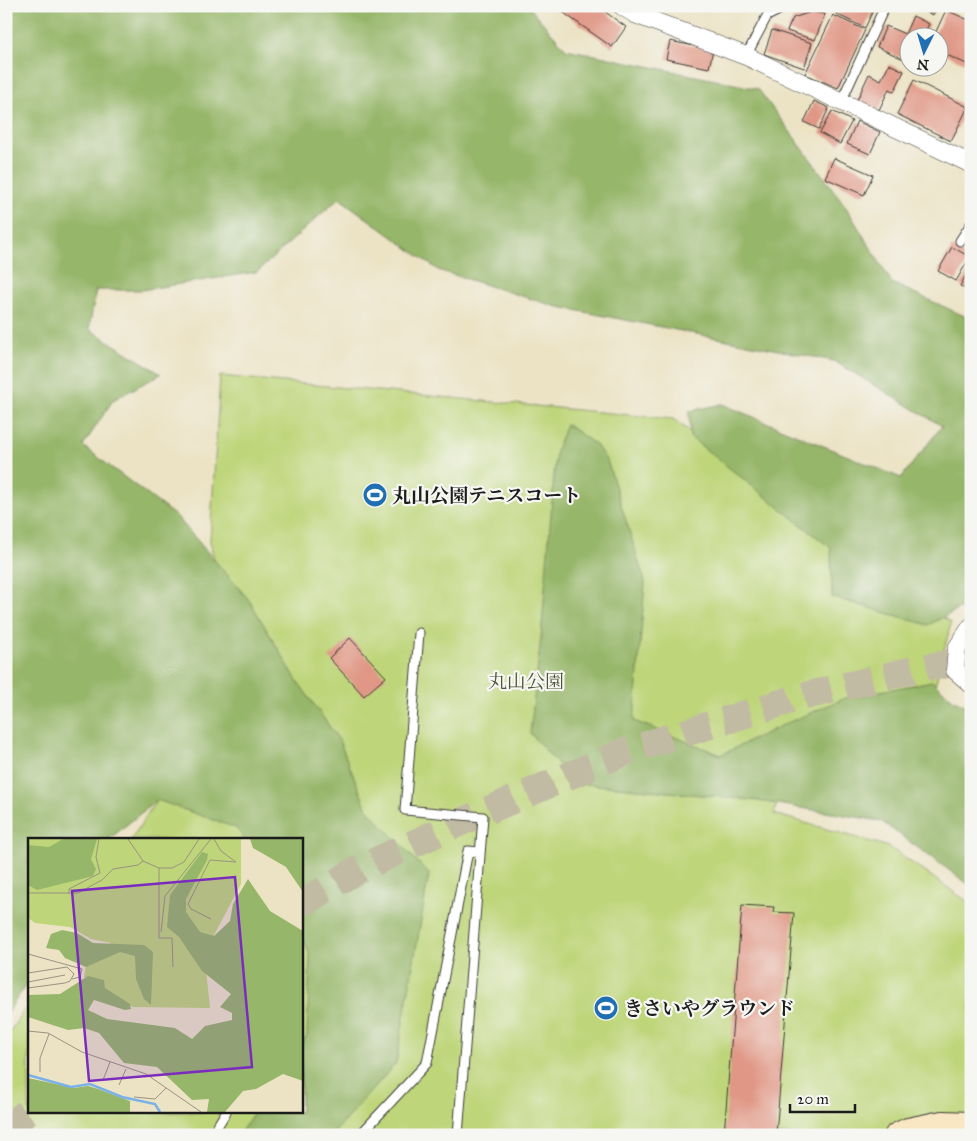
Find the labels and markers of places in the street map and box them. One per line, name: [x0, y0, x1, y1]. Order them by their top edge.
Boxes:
sports icon: 丸山公園テニスコート: [362, 482, 388, 508]
place label: 丸山公園テニスコート: [392, 484, 581, 507]
sports icon: きさいやグラウンド: [593, 995, 619, 1021]
place label: きさいやグラウンド: [624, 997, 795, 1020]

